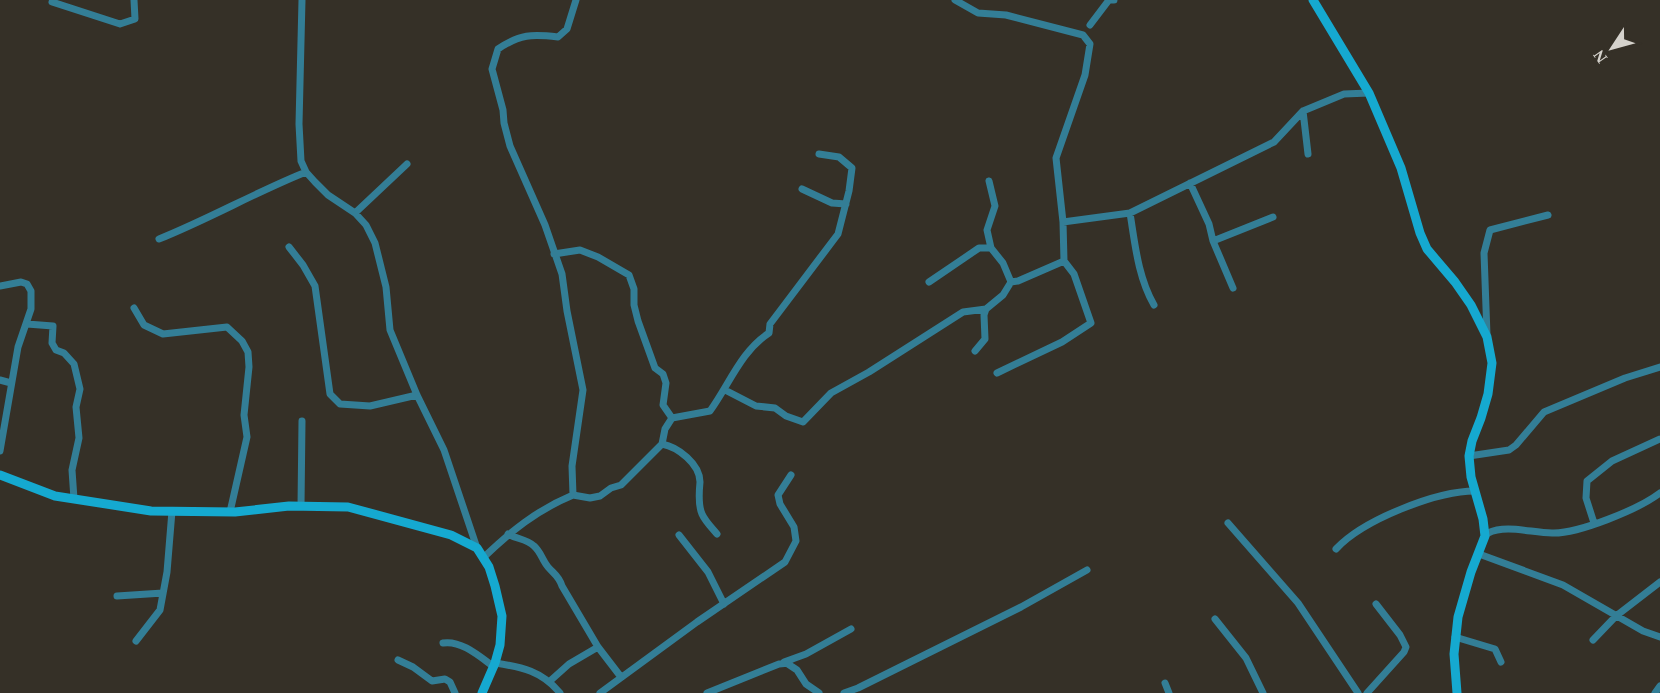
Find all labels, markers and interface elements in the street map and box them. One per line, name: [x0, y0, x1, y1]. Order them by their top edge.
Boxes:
north arrow: [1582, 18, 1642, 78]
text: N: [1590, 46, 1611, 66]

